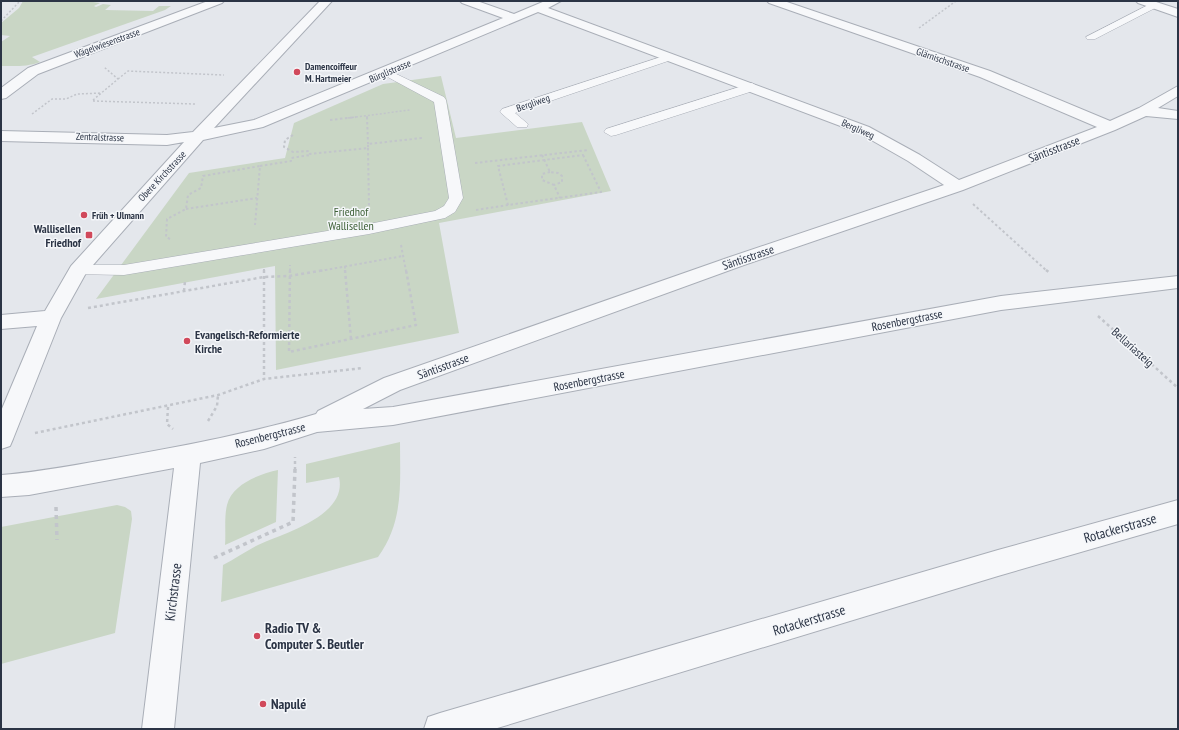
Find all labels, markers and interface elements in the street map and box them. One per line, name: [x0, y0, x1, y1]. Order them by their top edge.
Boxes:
street label: Wägelwiesenstrasse: [72, 25, 142, 61]
street label: Glärnischstrasse: [915, 45, 971, 75]
street label: Bürglistrasse: [367, 56, 413, 86]
place label: Damencoiffeur M. Hartmeier: [305, 60, 357, 85]
marker: Damencoiffeur M. Hartmeier: [292, 67, 302, 77]
street label: Bergliweg: [515, 91, 551, 115]
street label: Bergliweg: [840, 116, 876, 142]
street label: Zentralstrasse: [76, 130, 124, 144]
street label: Säntisstrasse: [1026, 132, 1082, 166]
street label: Obere Kirchstrasse: [135, 148, 189, 204]
park label: Friedhof Wallisellen: [328, 204, 374, 233]
place label: Früh + Ulmann: [92, 209, 144, 222]
marker: Früh + Ulmann: [79, 210, 89, 220]
place label: Wallisellen Friedhof: [33, 221, 82, 250]
marker: Wallisellen Friedhof: [84, 230, 94, 240]
street label: Säntisstrasse: [720, 241, 776, 273]
street label: Rosenbergstrasse: [870, 306, 944, 334]
street label: Bellariasteig: [1109, 324, 1157, 370]
place label: Evangelisch-Reformierte Kirche: [195, 327, 300, 356]
marker: Evangelisch-Reformierte Kirche: [182, 336, 192, 346]
street label: Säntisstrasse: [415, 350, 471, 382]
street label: Rosenbergstrasse: [552, 366, 626, 394]
street label: Rosenbergstrasse: [233, 419, 307, 451]
street label: Rotackerstrasse: [1082, 509, 1159, 547]
street label: Kirchstrasse: [161, 562, 186, 622]
street label: Rotackerstrasse: [771, 600, 848, 640]
place label: Radio TV & Computer S. Beutler: [265, 619, 365, 653]
marker: Radio TV & Computer S. Beutler: [252, 631, 262, 641]
place label: Napulé: [271, 695, 306, 713]
marker: Napulé: [258, 699, 268, 709]

